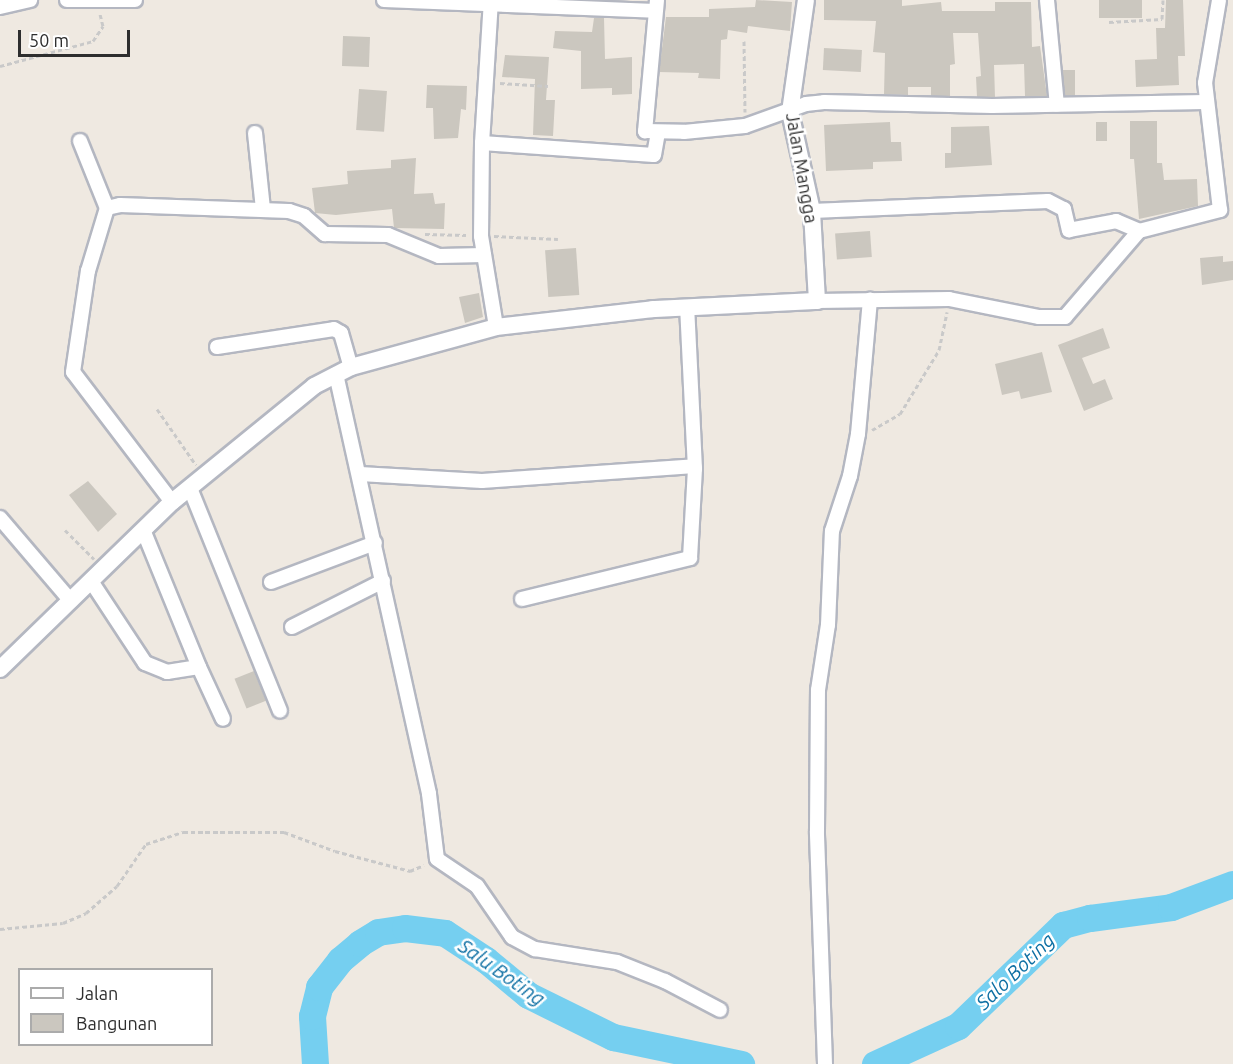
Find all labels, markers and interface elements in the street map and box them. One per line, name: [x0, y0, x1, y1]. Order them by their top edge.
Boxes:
scale bar: [21, 18, 134, 56]
text: 50 m: [29, 30, 69, 50]
street label: Jalan Mangga: [782, 111, 822, 225]
water label: Salo Boting: [971, 928, 1059, 1014]
water label: Salu Boting: [454, 934, 550, 1010]
legend: [18, 968, 213, 1046]
text: Jalan: [76, 983, 118, 1003]
text: Bangunan: [76, 1013, 157, 1033]

